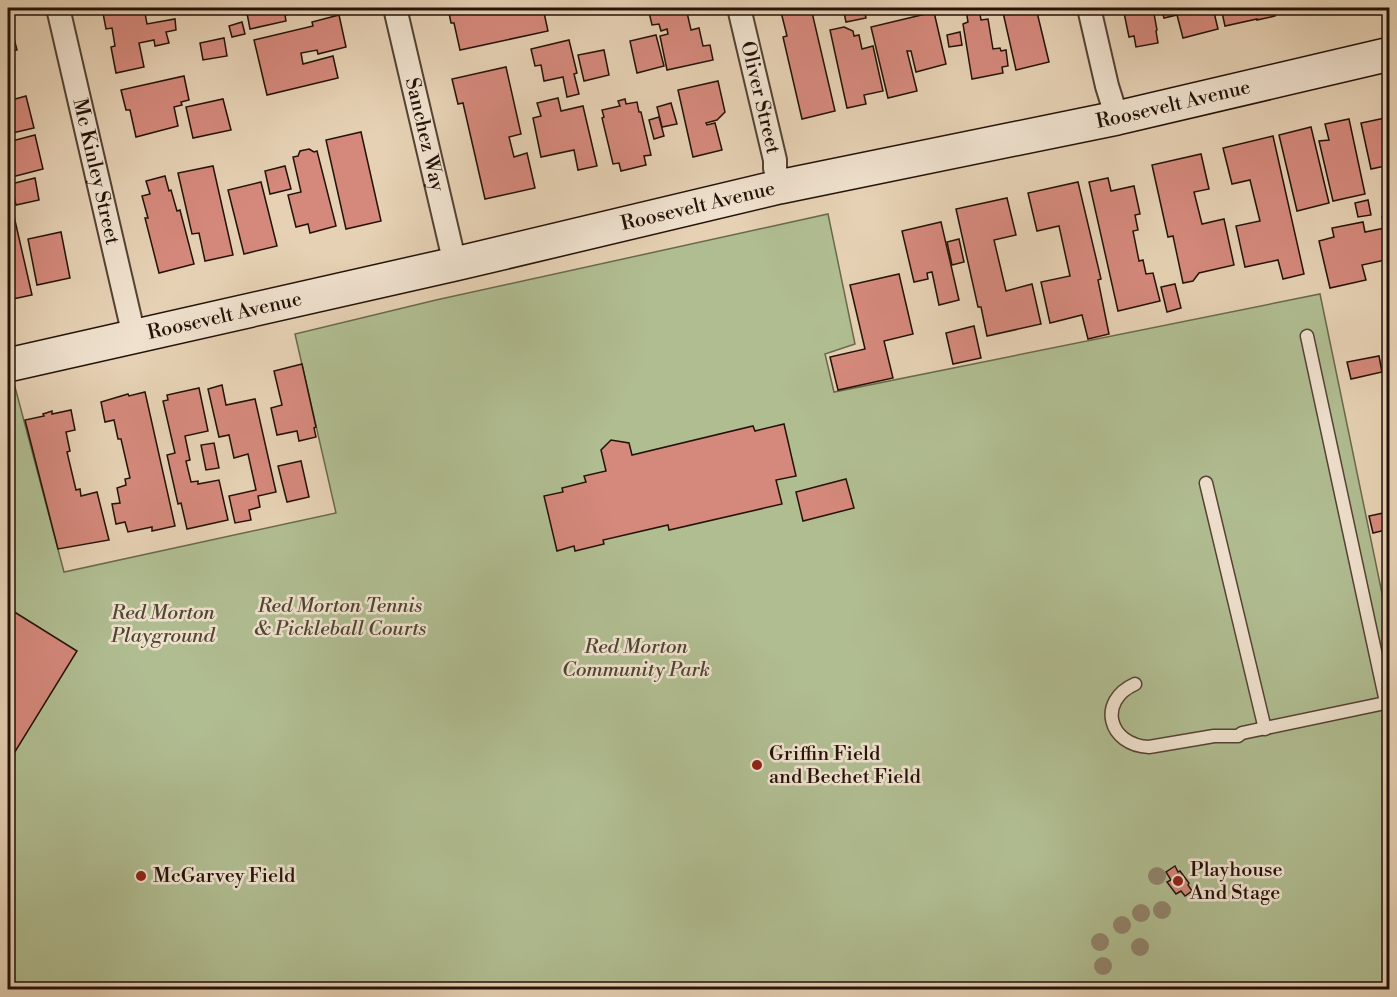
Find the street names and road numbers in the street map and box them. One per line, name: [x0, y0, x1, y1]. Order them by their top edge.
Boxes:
street label: Oliver Street: [735, 39, 786, 156]
street label: Sanchez Way: [399, 75, 450, 194]
street label: Roosevelt Avenue: [1094, 75, 1253, 134]
street label: Mc Kinley Street: [67, 96, 125, 247]
street label: Roosevelt Avenue: [618, 176, 778, 237]
street label: Roosevelt Avenue: [145, 286, 304, 346]

